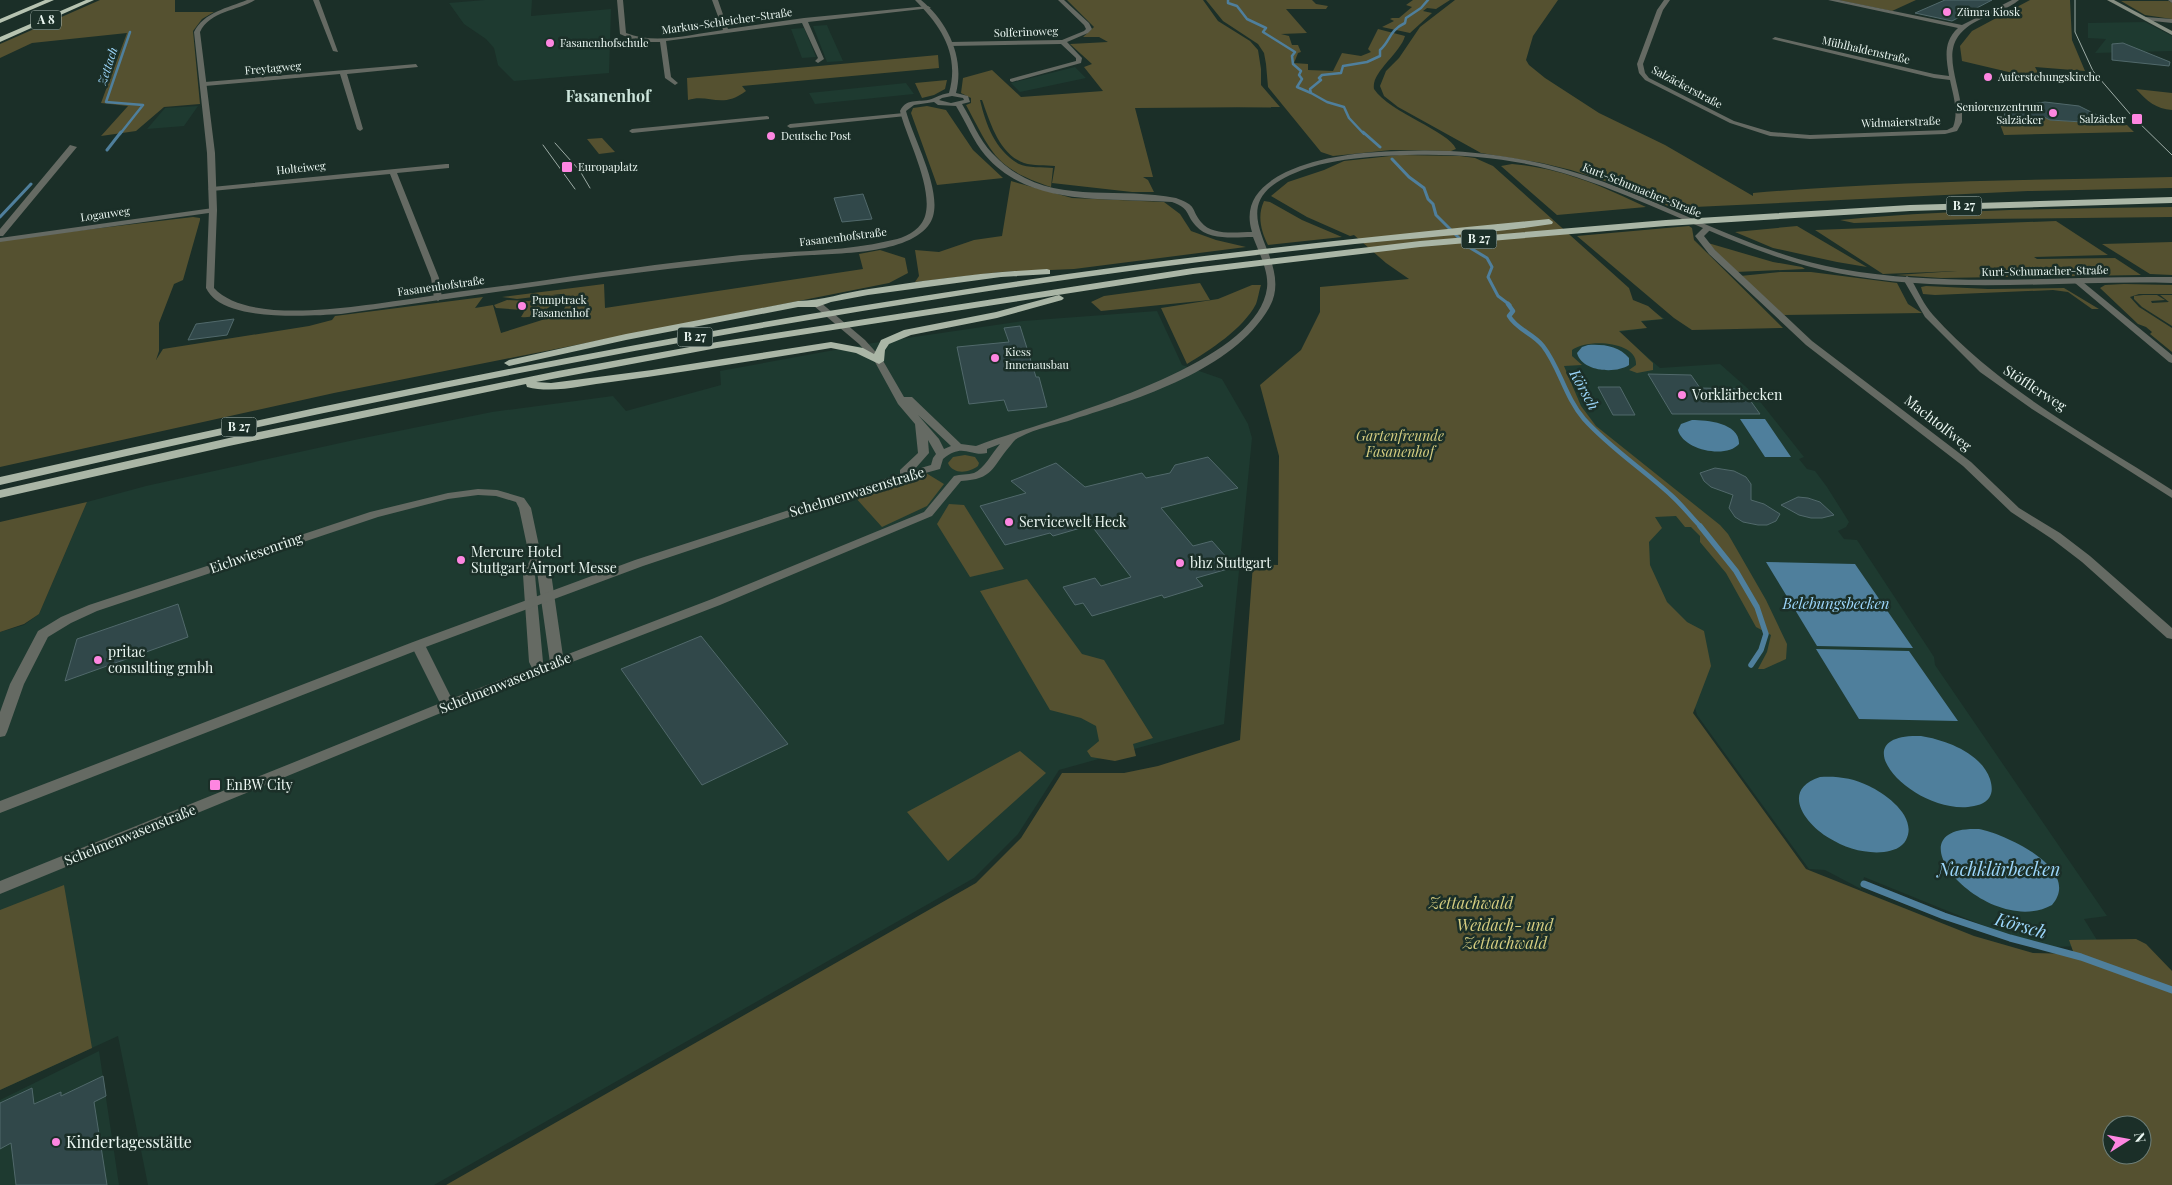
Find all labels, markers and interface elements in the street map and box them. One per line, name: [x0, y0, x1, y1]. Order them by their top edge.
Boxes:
street label: Markus-Schleicher-Straße: [661, 4, 794, 37]
place label: Zümra Kiosk: [1957, 4, 2020, 19]
marker: Zümra Kiosk: [1941, 6, 1953, 18]
road number: A 8: [31, 10, 61, 30]
street label: Solferinoweg: [994, 23, 1059, 40]
street label: Mühlhaldenstraße: [1821, 32, 1912, 67]
place label: Fasanenhofschule: [560, 35, 649, 50]
marker: Fasanenhofschule: [544, 37, 556, 49]
water label: Zettach: [93, 45, 121, 88]
street label: Freytagweg: [244, 58, 302, 77]
street label: Salzäckerstraße: [1649, 62, 1726, 112]
place label: Auferstehungskirche: [1997, 69, 2101, 84]
marker: Auferstehungskirche: [1982, 71, 1994, 83]
district label: Fasanenhof: [565, 85, 652, 106]
place label: Seniorenzentrum Salzäcker: [1957, 99, 2043, 127]
marker: Seniorenzentrum Salzäcker: [2047, 107, 2059, 119]
place label: Salzäcker: [2079, 111, 2126, 126]
marker: Salzäcker: [2130, 112, 2144, 126]
street label: Widmaierstraße: [1860, 113, 1941, 130]
place label: Deutsche Post: [781, 128, 851, 143]
marker: Deutsche Post: [765, 130, 777, 142]
street label: Holteiweg: [275, 157, 327, 178]
place label: Europaplatz: [578, 159, 638, 174]
street label: Kurt-Schumacher-Straße: [1581, 159, 1704, 220]
marker: Europaplatz: [560, 160, 574, 174]
road number: B 27: [1946, 197, 1982, 216]
street label: Logauweg: [79, 203, 131, 224]
street label: Fasanenhofstraße: [798, 224, 888, 249]
road number: B 27: [1462, 230, 1496, 248]
street label: Kurt-Schumacher-Straße: [1981, 262, 2109, 279]
street label: Fasanenhofstraße: [396, 272, 486, 299]
place label: Pumptrack Fasanenhof: [532, 292, 590, 320]
marker: Pumptrack Fasanenhof: [516, 300, 528, 312]
road number: B 27: [678, 328, 712, 347]
place label: Kiess Innenausbau: [1005, 344, 1069, 372]
marker: Kiess Innenausbau: [989, 352, 1001, 364]
street label: Stöfflerweg: [2000, 360, 2071, 415]
water label: Körsch: [1565, 365, 1604, 414]
place label: Vorklärbecken: [1691, 385, 1783, 404]
marker: Vorklärbecken: [1676, 389, 1688, 401]
street label: Machtolfweg: [1901, 390, 1976, 455]
road number: B 27: [222, 418, 256, 437]
park label: Gartenfreunde Fasanenhof: [1356, 426, 1444, 461]
street label: Schelmenwasenstraße: [787, 462, 927, 521]
place label: Servicewelt Heck: [1019, 512, 1127, 531]
marker: Servicewelt Heck: [1003, 516, 1015, 528]
street label: Eichwiesenring: [207, 528, 305, 577]
place label: Mercure Hotel Stuttgart Airport Messe: [471, 542, 617, 577]
place label: bhz Stuttgart: [1190, 553, 1272, 572]
marker: Mercure Hotel Stuttgart Airport Messe: [455, 554, 467, 566]
marker: bhz Stuttgart: [1174, 557, 1186, 569]
water label: Belebungsbecken: [1781, 593, 1890, 613]
place label: pritac consulting gmbh: [108, 642, 214, 677]
street label: Schelmenwasenstraße: [436, 647, 573, 718]
marker: pritac consulting gmbh: [92, 654, 104, 666]
place label: EnBW City: [226, 775, 293, 794]
marker: EnBW City: [208, 778, 222, 792]
street label: Schelmenwasenstraße: [61, 799, 198, 870]
water label: Nachklärbecken: [1936, 857, 2060, 881]
park label: Zettachwald: [1428, 892, 1514, 913]
water label: Körsch: [1992, 906, 2050, 944]
park label: Weidach- und Zettachwald: [1457, 914, 1555, 953]
north arrow: [2102, 1115, 2152, 1165]
place label: Kindertagesstätte: [66, 1131, 192, 1152]
text: N: [2130, 1131, 2151, 1144]
marker: Kindertagesstätte: [50, 1136, 62, 1148]

